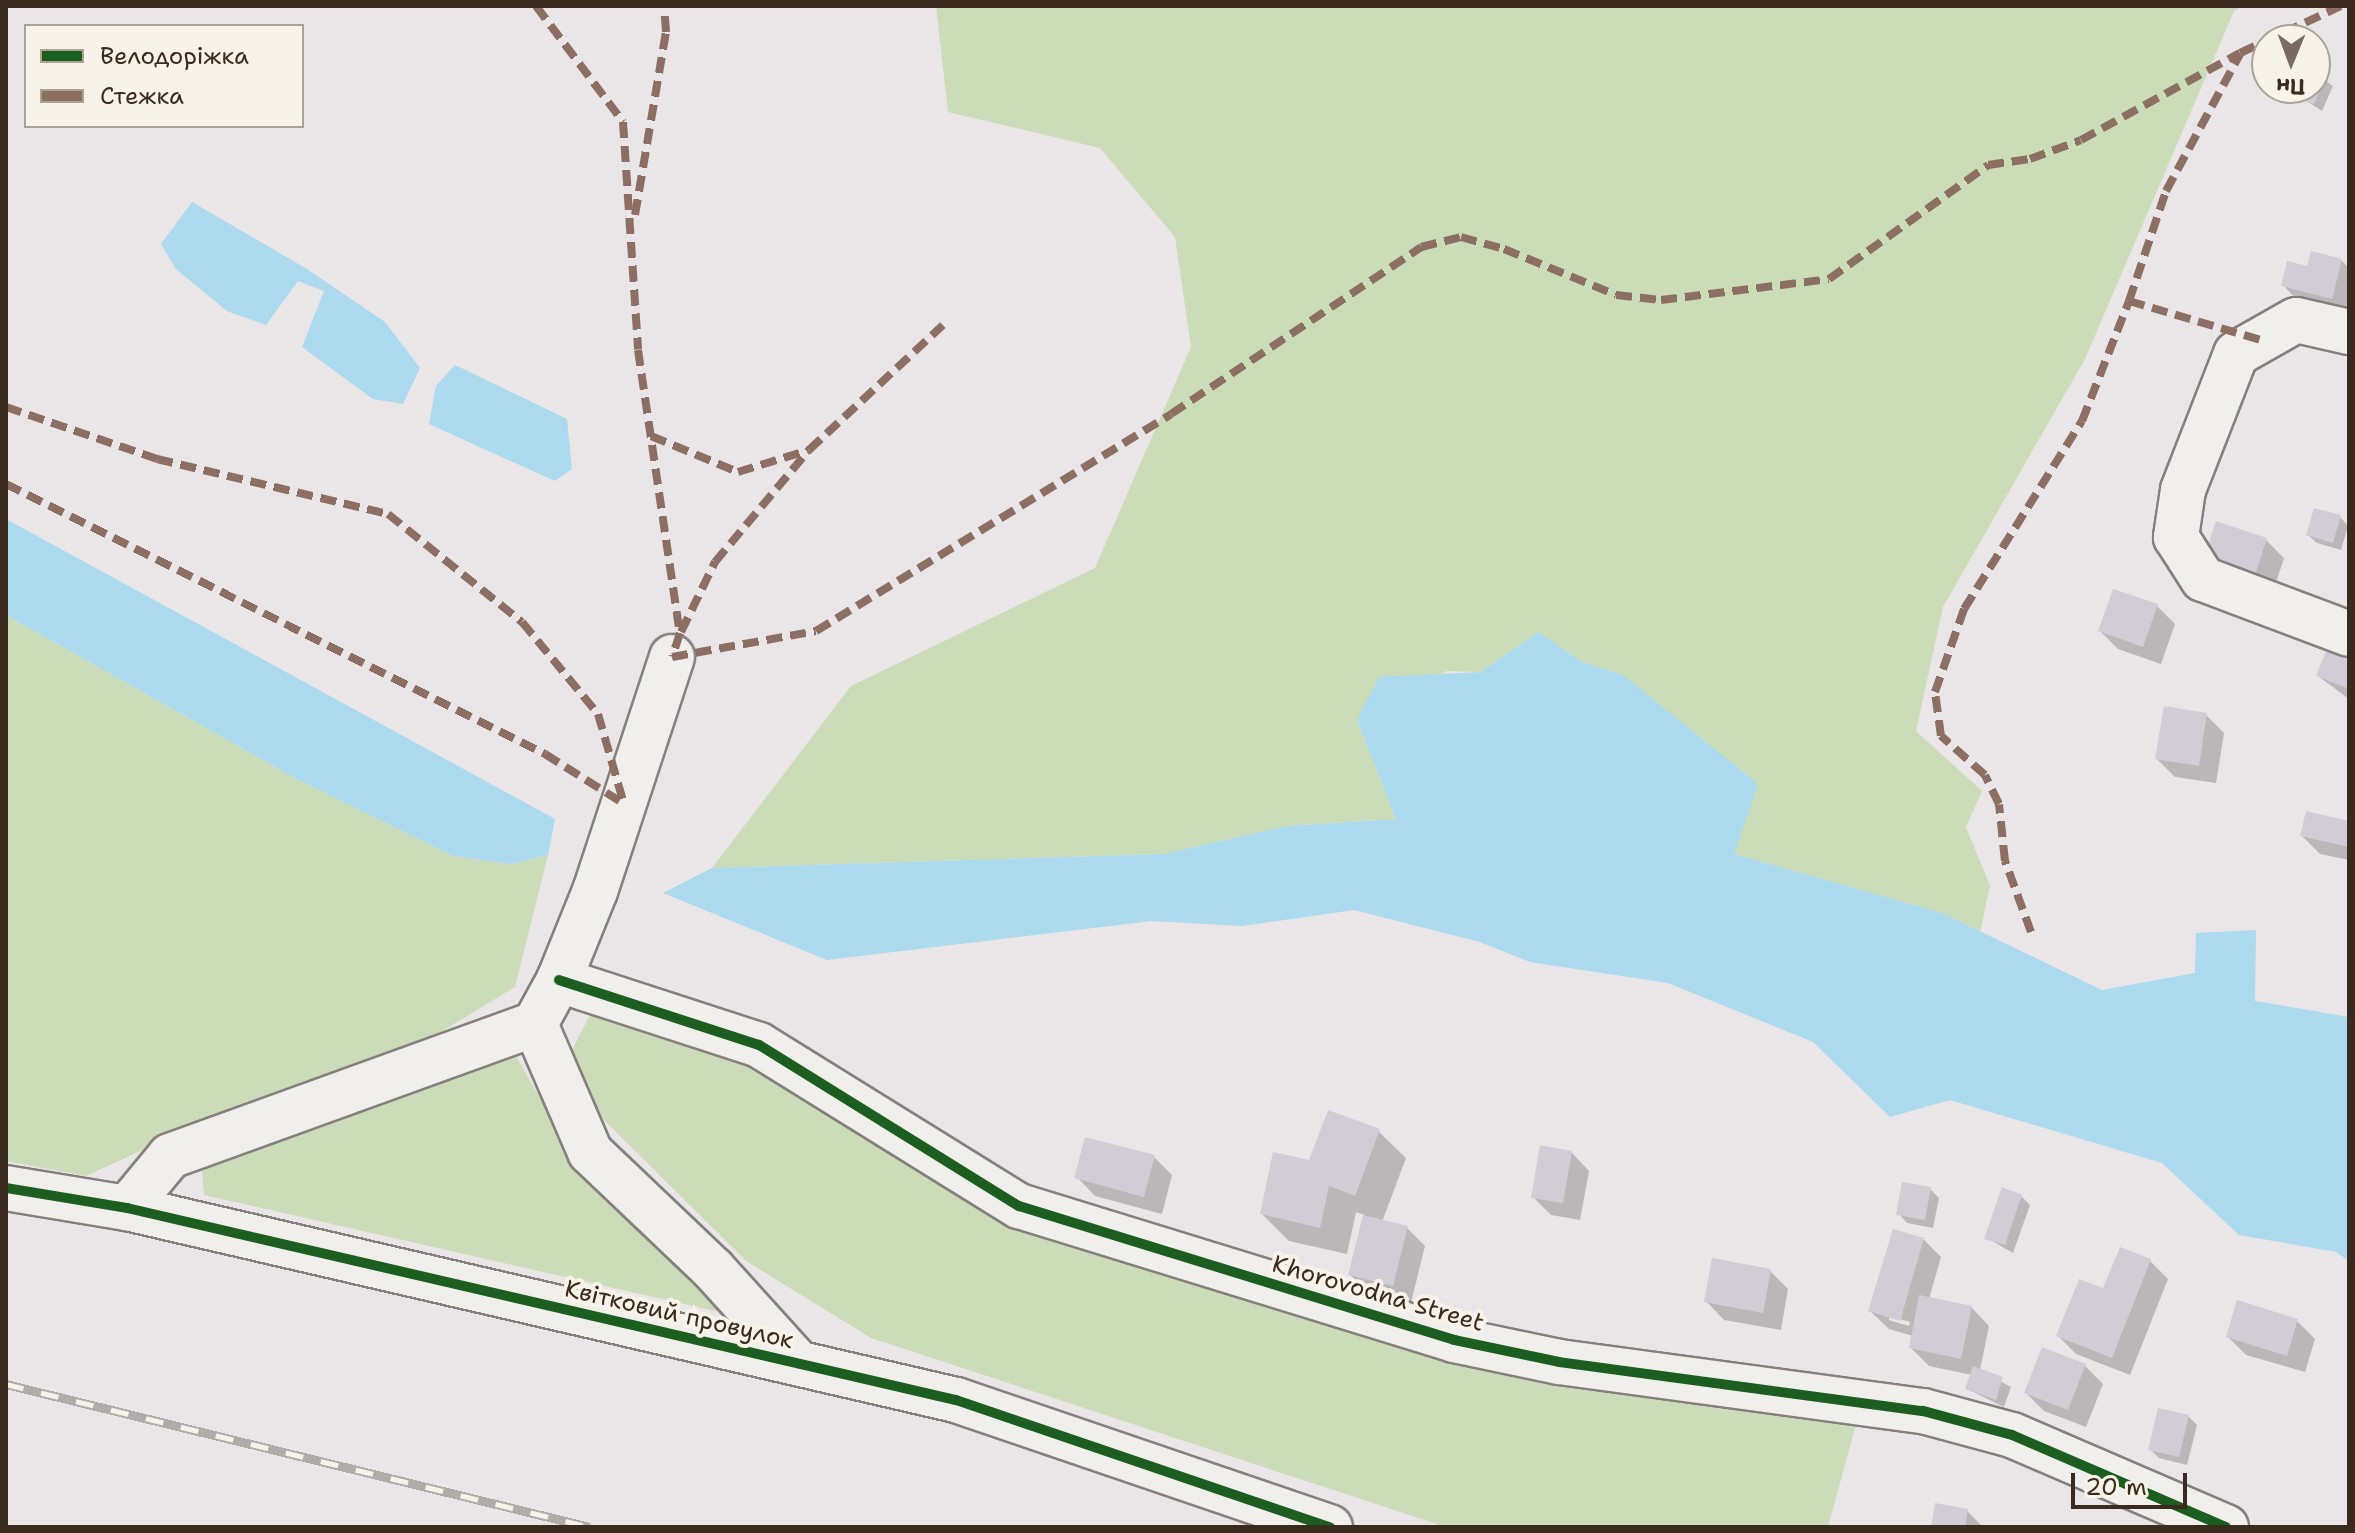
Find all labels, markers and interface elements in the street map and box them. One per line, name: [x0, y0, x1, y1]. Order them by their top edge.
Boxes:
legend: [24, 24, 304, 128]
north arrow: [2251, 24, 2331, 104]
text: Велодоріжка: [100, 40, 249, 72]
text: Пн: [2276, 72, 2305, 101]
text: Стежка: [100, 80, 184, 112]
street label: Khorovodna Street: [1269, 1250, 1487, 1338]
street label: Квітковий провулок: [562, 1275, 796, 1355]
scale bar: [2075, 1457, 2191, 1507]
text: 20 m: [2085, 1471, 2147, 1503]

